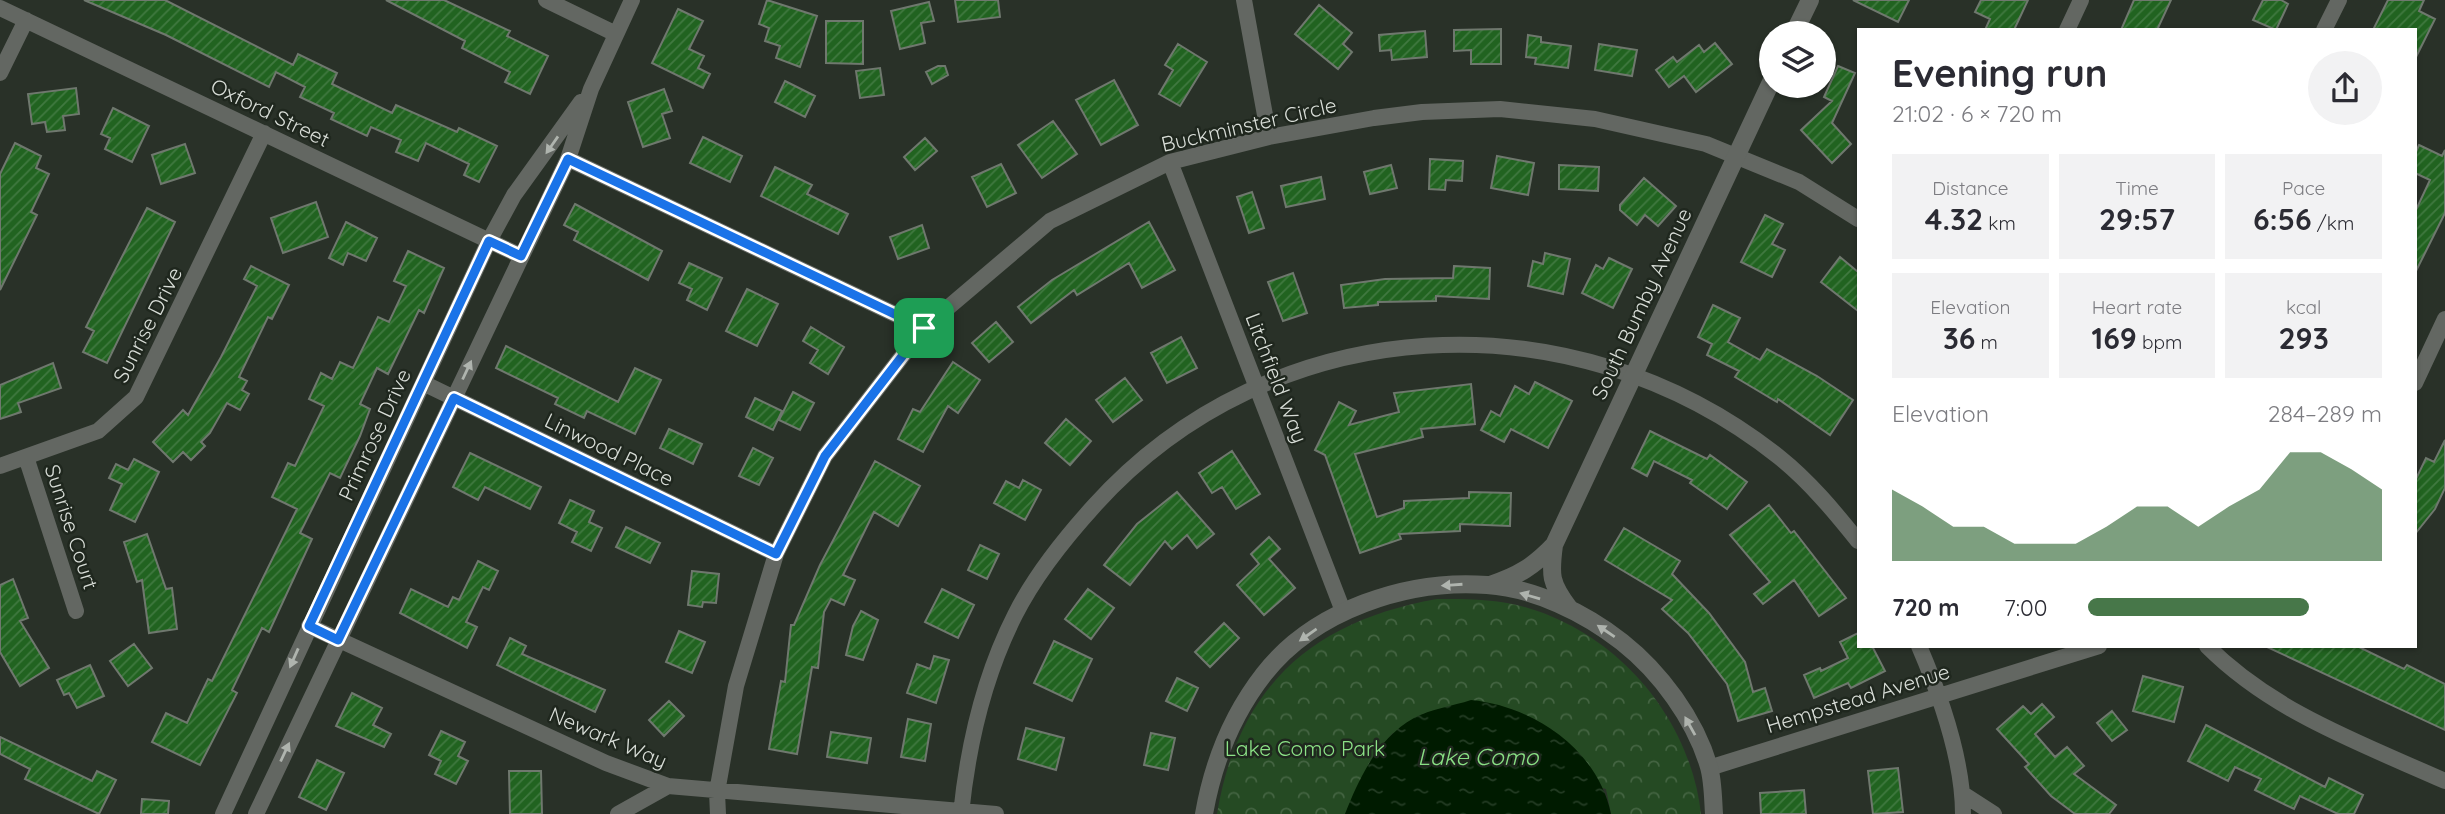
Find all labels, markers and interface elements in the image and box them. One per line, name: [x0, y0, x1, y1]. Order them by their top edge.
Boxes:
map controls: [1759, 21, 1836, 98]
button: layers: [1759, 21, 1836, 98]
text: Evening run: [1892, 49, 2107, 97]
button: share: [2308, 51, 2382, 125]
street label: Oxford Street: [207, 72, 334, 152]
street label: Buckminster Circle: [1159, 91, 1339, 157]
text: 21:02 · 6 × 720 m: [1892, 99, 2062, 128]
one-way arrow: [545, 136, 559, 154]
text: Distance: [1932, 176, 2008, 200]
text: Time: [2115, 176, 2159, 200]
text: Pace: [2282, 176, 2325, 200]
text: 4.32: [1925, 200, 1983, 238]
text: 29:57: [2099, 200, 2175, 238]
text: 6:56: [2253, 200, 2312, 238]
street label: South Bumby Avenue: [1585, 204, 1697, 403]
text: km: [1983, 211, 2016, 235]
text: /km: [2312, 211, 2354, 235]
street label: Sunrise Drive: [107, 262, 187, 387]
text: Elevation: [1930, 295, 2010, 319]
text: Heart rate: [2092, 295, 2182, 319]
text: kcal: [2286, 295, 2321, 319]
pin: [894, 298, 954, 358]
icon: arrive: [905, 309, 943, 347]
street label: Litchfield Way: [1240, 309, 1314, 446]
text: 36: [1943, 319, 1975, 357]
text: 169: [2092, 319, 2137, 357]
text: 293: [2279, 319, 2329, 357]
text: m: [1975, 330, 1998, 354]
text: bpm: [2137, 330, 2182, 354]
one-way arrow: [462, 360, 473, 380]
street label: Primrose Drive: [332, 364, 416, 505]
text: Elevation: [1892, 399, 1989, 428]
text: 284–289 m: [2268, 399, 2382, 428]
street label: Linwood Place: [541, 407, 678, 492]
street label: Sunrise Court: [40, 461, 104, 592]
one-way arrow: [1441, 580, 1463, 591]
one-way arrow: [1519, 590, 1540, 600]
text: 720 m: [1892, 593, 1959, 622]
text: 7:00: [2004, 593, 2047, 622]
one-way arrow: [1597, 625, 1616, 638]
one-way arrow: [1299, 628, 1317, 642]
one-way arrow: [288, 648, 300, 668]
street label: Hempstead Avenue: [1763, 658, 1953, 738]
street label: Newark Way: [546, 701, 671, 774]
one-way arrow: [1684, 716, 1696, 736]
park label: Lake Como Park: [1225, 735, 1385, 761]
one-way arrow: [279, 742, 291, 762]
water label: Lake Como: [1417, 742, 1540, 771]

